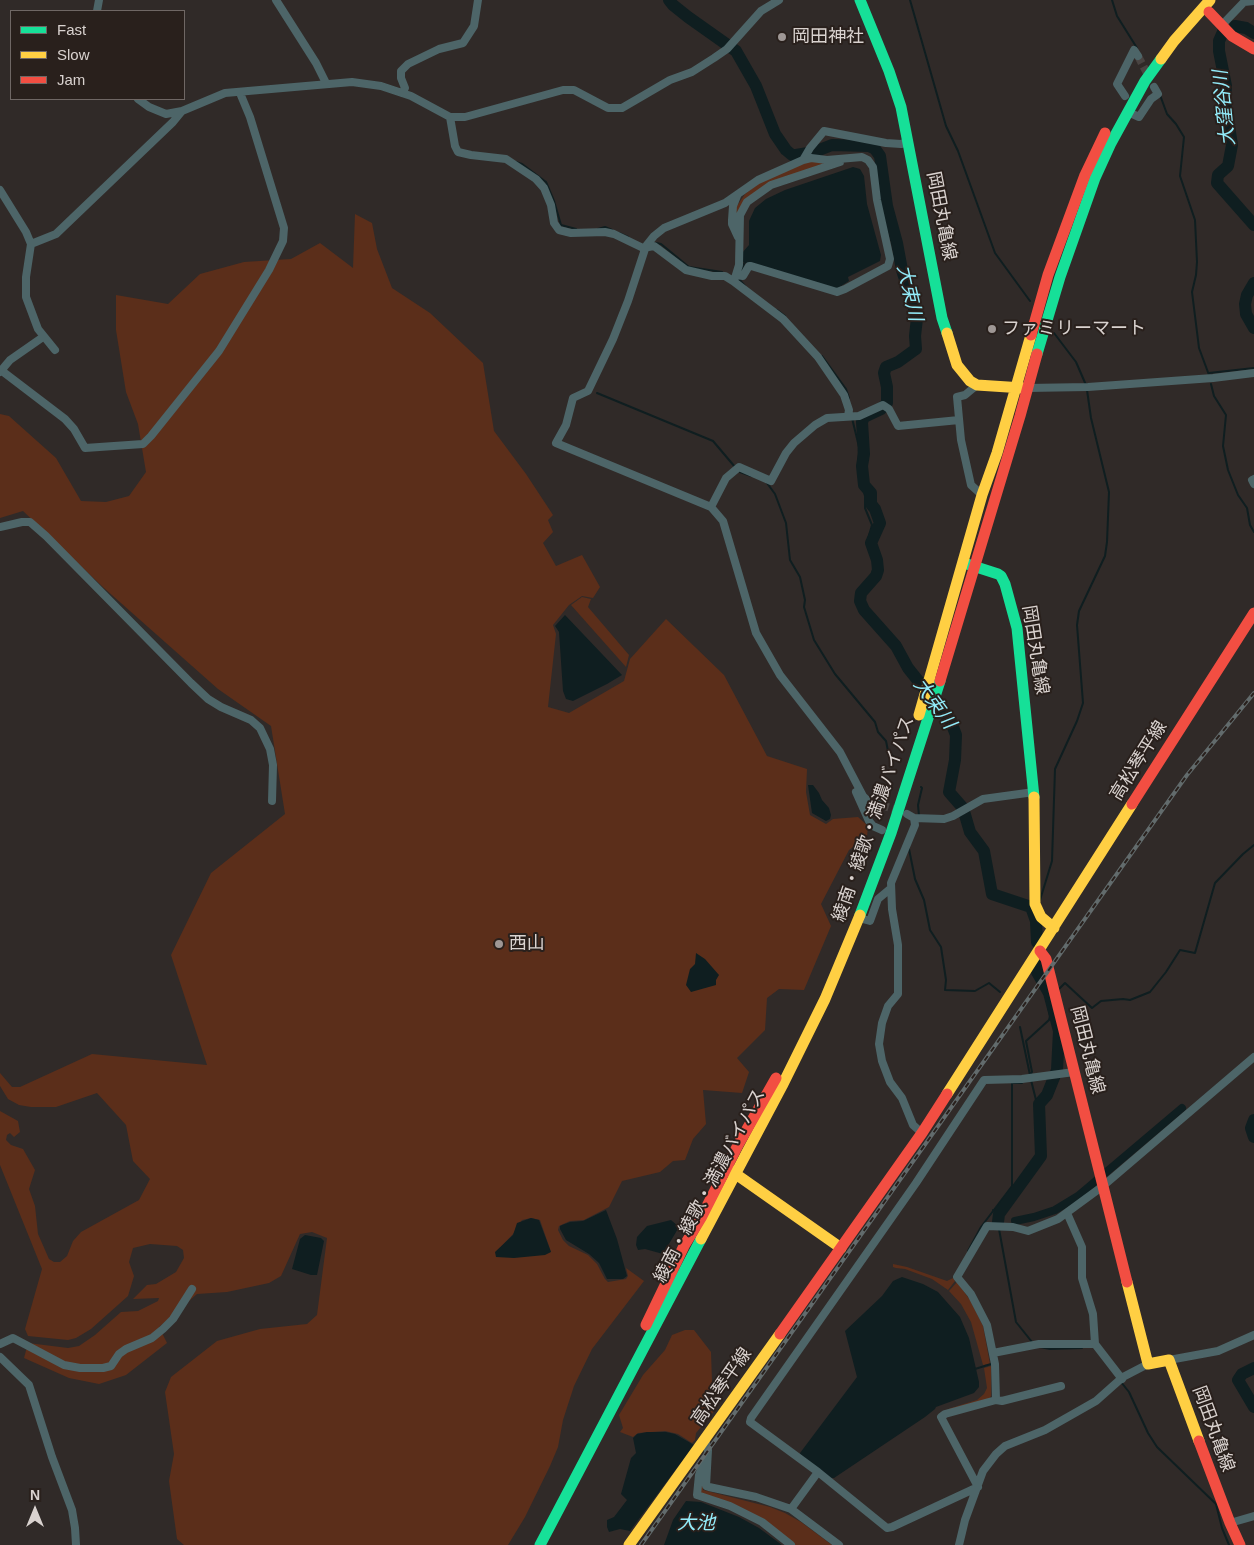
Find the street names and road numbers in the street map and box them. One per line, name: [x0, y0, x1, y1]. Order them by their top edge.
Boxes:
street label: 岡田丸亀線: [922, 170, 960, 262]
street label: 岡田丸亀線: [1017, 604, 1053, 696]
street label: 綾南・綾歌・満濃バイパス: [829, 713, 919, 925]
street label: 高松琴平線: [1106, 717, 1172, 805]
street label: 岡田丸亀線: [1066, 1004, 1108, 1096]
street label: 綾南・綾歌・満濃バイパス: [650, 1086, 770, 1286]
street label: 高松琴平線: [687, 1344, 757, 1430]
street label: 岡田丸亀線: [1187, 1383, 1239, 1475]

